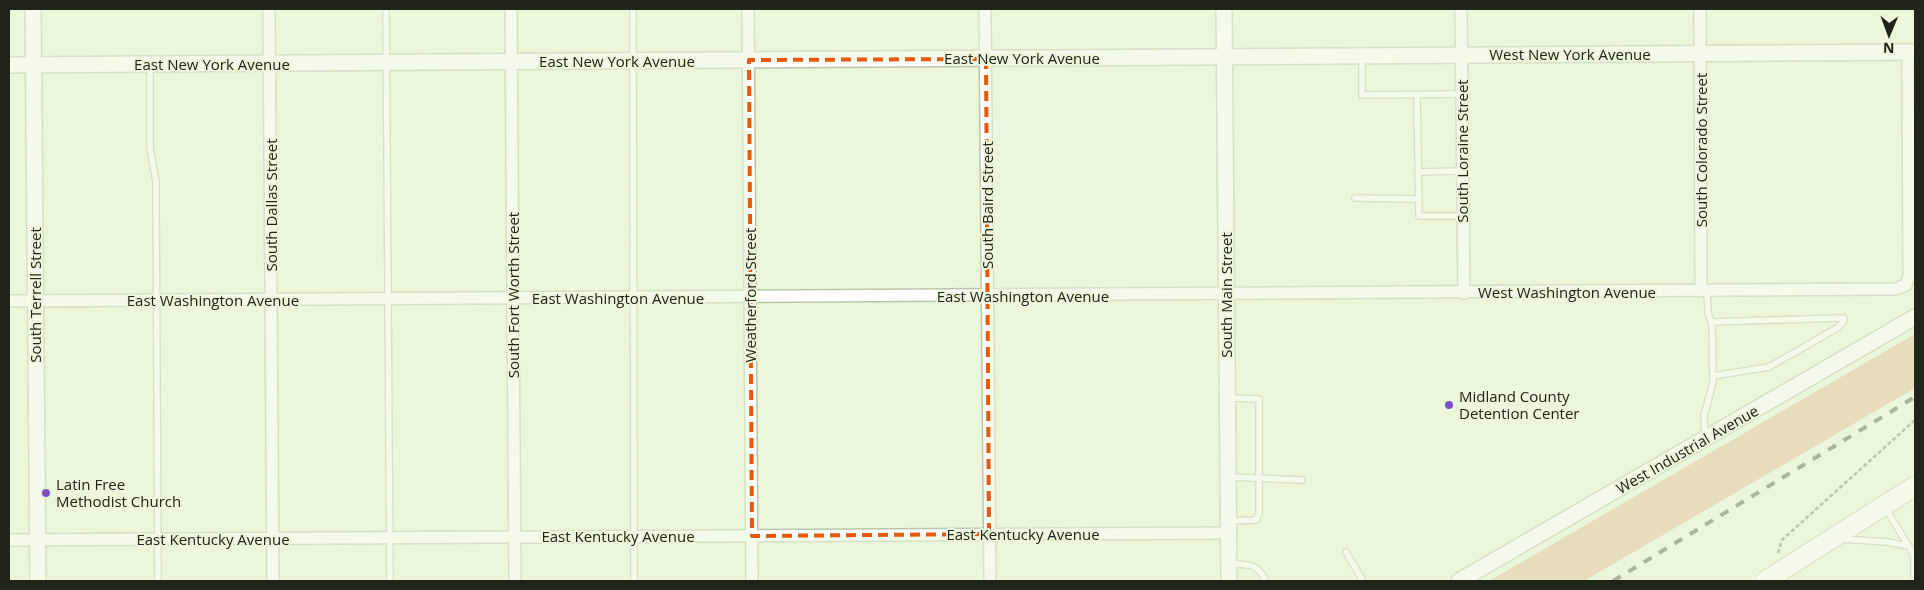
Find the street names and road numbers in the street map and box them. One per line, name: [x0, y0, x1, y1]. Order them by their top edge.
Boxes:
street label: West New York Avenue: [1489, 44, 1651, 64]
street label: East New York Avenue: [944, 48, 1100, 68]
street label: East New York Avenue: [539, 51, 695, 71]
street label: East New York Avenue: [134, 54, 290, 74]
street label: South Colorado Street: [1691, 73, 1711, 227]
street label: South Loraine Street: [1452, 79, 1472, 223]
street label: South Dallas Street: [261, 139, 281, 271]
street label: South Baird Street: [977, 141, 997, 269]
street label: South Fort Worth Street: [503, 212, 523, 378]
street label: South Terrell Street: [25, 227, 45, 363]
street label: Weatherford Street: [740, 228, 760, 362]
street label: South Main Street: [1216, 232, 1236, 358]
street label: West Washington Avenue: [1478, 282, 1656, 302]
street label: East Washington Avenue: [937, 286, 1109, 306]
street label: East Washington Avenue: [532, 288, 704, 308]
street label: East Washington Avenue: [127, 290, 299, 310]
street label: West Industrial Avenue: [1612, 400, 1762, 498]
street label: East Kentucky Avenue: [946, 524, 1100, 544]
street label: East Kentucky Avenue: [541, 526, 695, 546]
street label: East Kentucky Avenue: [136, 529, 290, 549]

